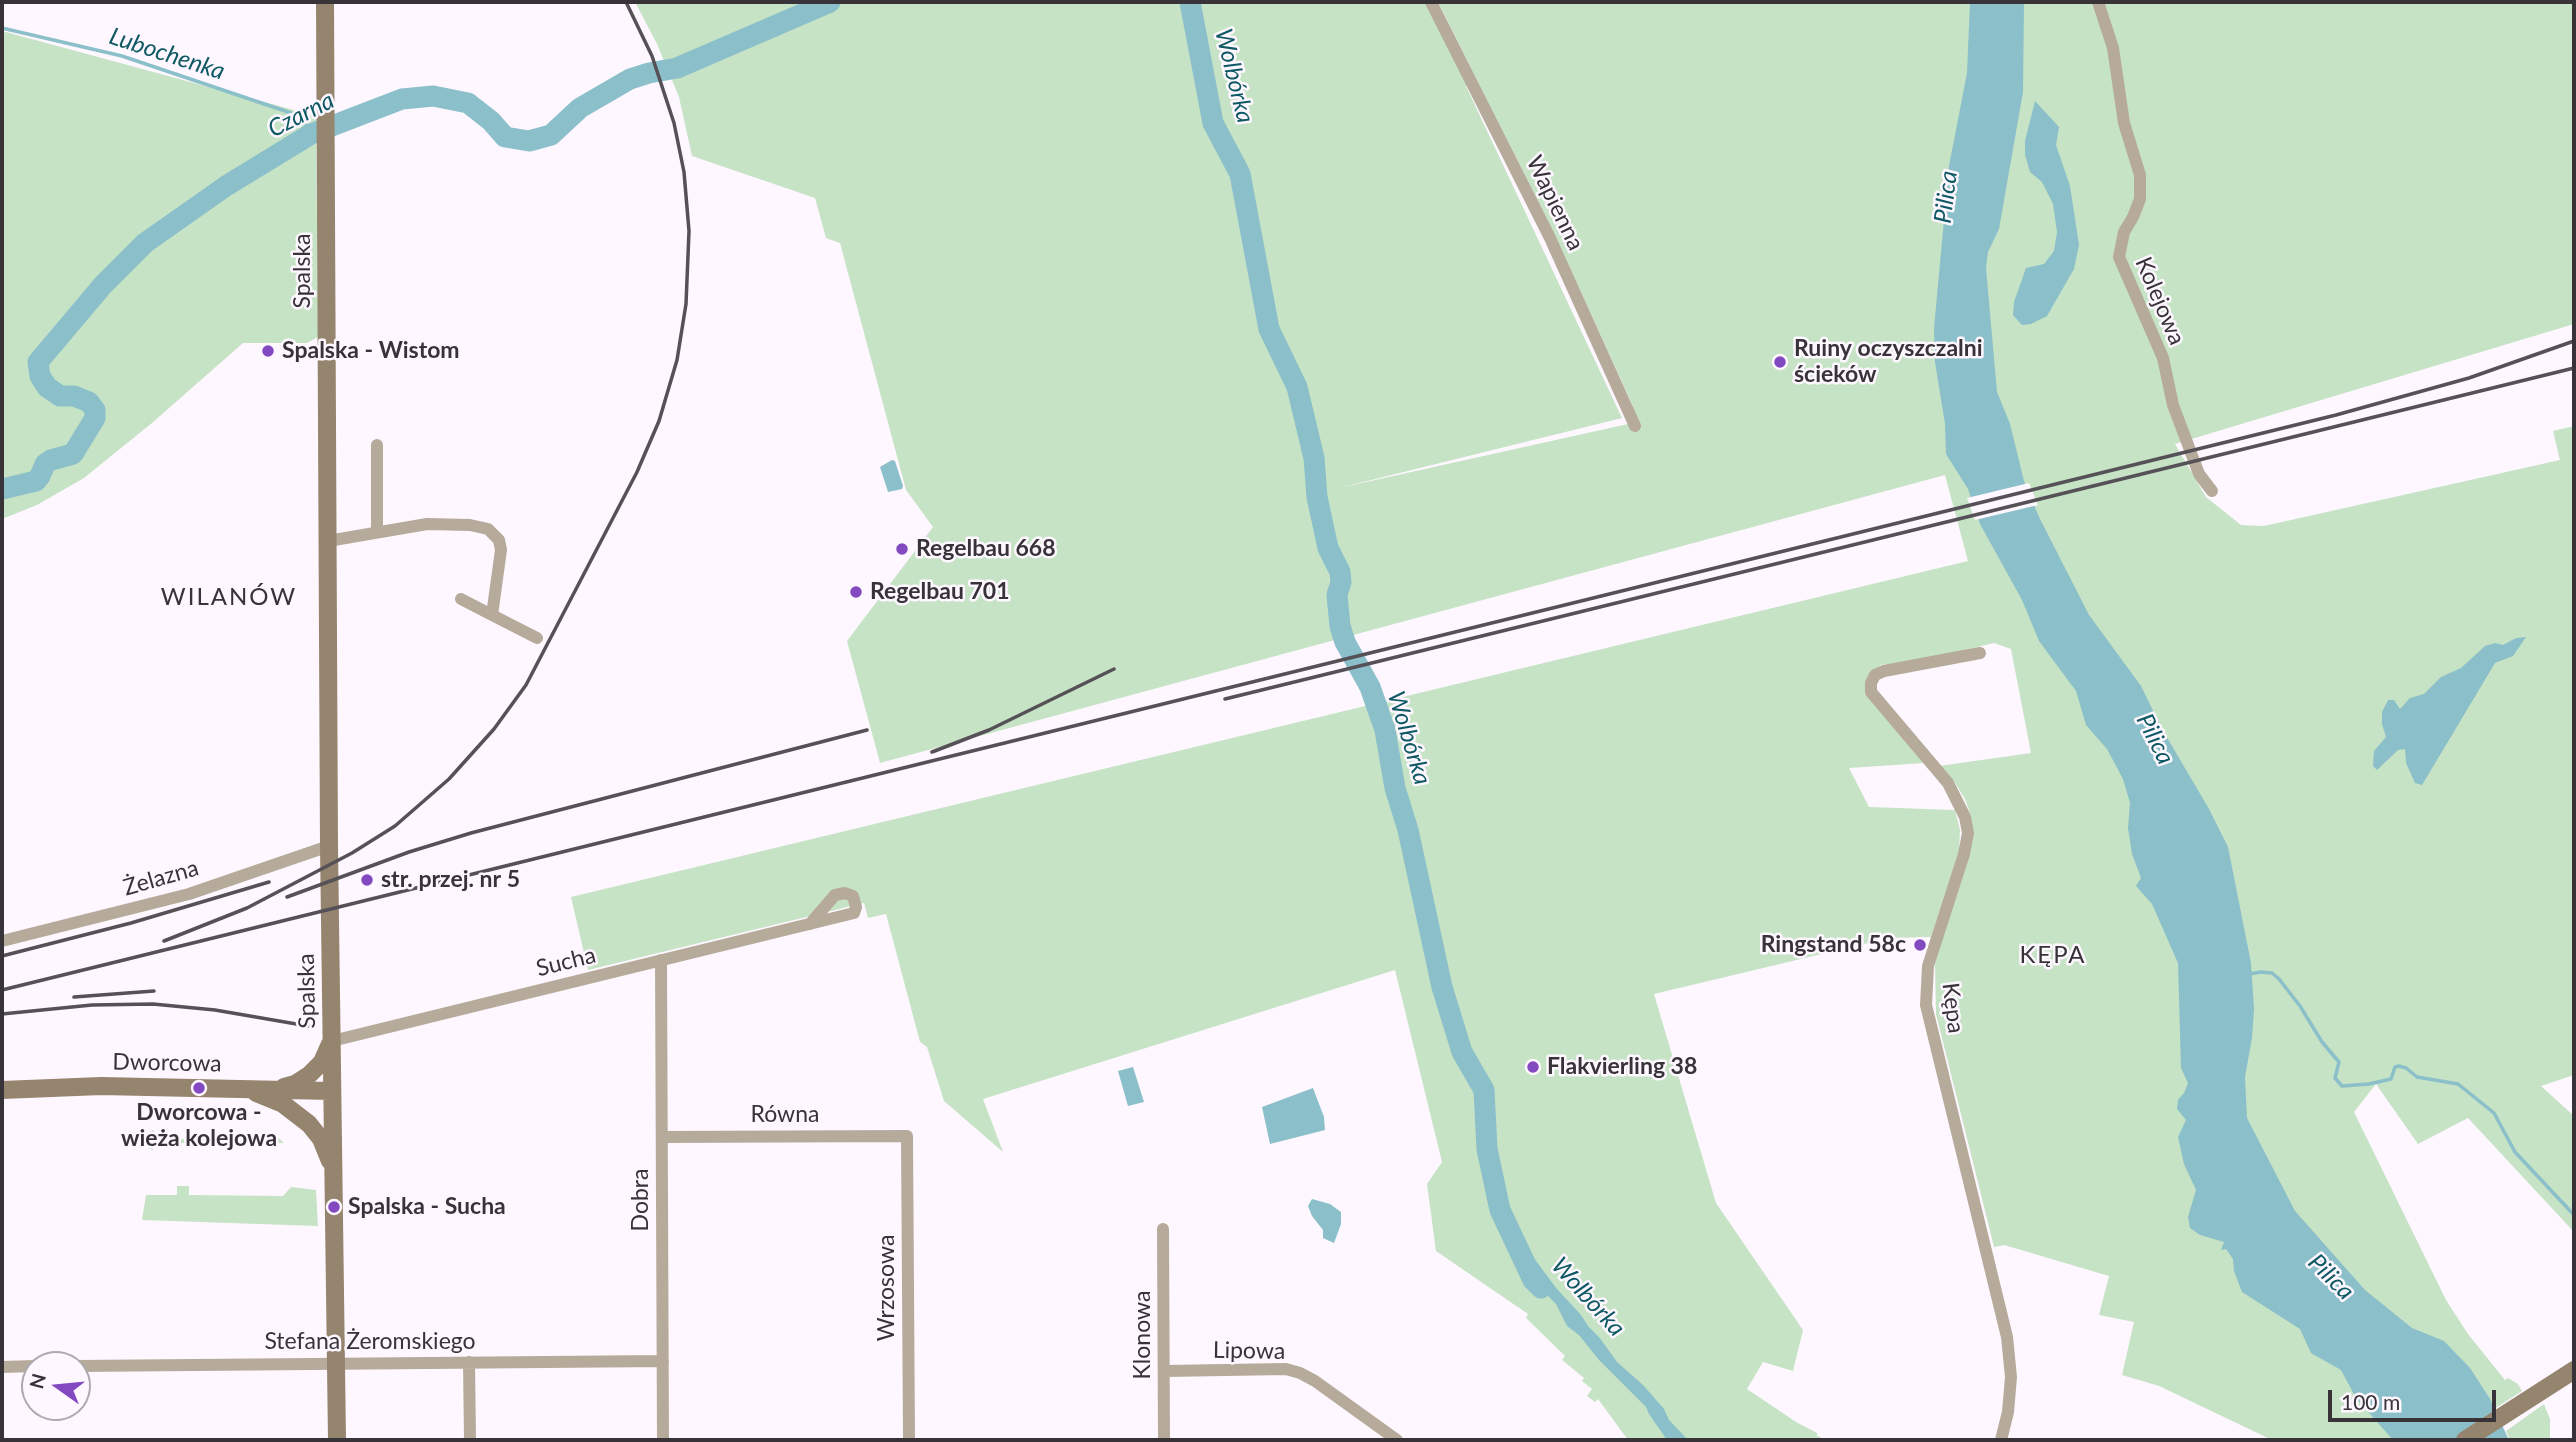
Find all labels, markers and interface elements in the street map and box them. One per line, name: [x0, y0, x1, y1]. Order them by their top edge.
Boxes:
water label: Lubochenka: [106, 22, 228, 86]
water label: Wolbórka: [1208, 26, 1260, 126]
water label: Czarna: [263, 86, 339, 144]
street label: Wapienna: [1520, 151, 1590, 255]
water label: Pilica: [1928, 169, 1964, 225]
street label: Spalska: [289, 233, 317, 309]
street label: Kolejowa: [2129, 253, 2191, 349]
place label: Ruiny oczyszczalni ścieków: [1794, 335, 1983, 389]
place label: Spalska - Wistom: [282, 337, 460, 365]
marker: Spalska - Wistom: [260, 343, 276, 359]
marker: Ruiny oczyszczalni ścieków: [1772, 354, 1788, 370]
place label: Regelbau 668: [916, 535, 1056, 563]
marker: Regelbau 668: [894, 541, 910, 557]
place label: Regelbau 701: [870, 578, 1010, 606]
district label: WILANÓW: [162, 583, 296, 611]
marker: Regelbau 701: [848, 584, 864, 600]
water label: Wolbórka: [1381, 688, 1437, 788]
water label: Pilica: [2130, 709, 2180, 769]
street label: Żelazna: [120, 854, 202, 902]
place label: str. przej. nr 5: [381, 866, 520, 894]
marker: str. przej. nr 5: [359, 872, 375, 888]
place label: Ringstand 58c: [1761, 931, 1906, 959]
marker: Ringstand 58c: [1912, 937, 1928, 953]
street label: Sucha: [533, 941, 599, 983]
district label: KĘPA: [2020, 941, 2086, 969]
street label: Spalska: [293, 953, 321, 1029]
street label: Kępa: [1936, 981, 1970, 1035]
street label: Dworcowa: [112, 1048, 222, 1078]
place label: Flakvierling 38: [1547, 1053, 1697, 1081]
marker: Flakvierling 38: [1525, 1059, 1541, 1075]
marker: Dworcowa - wieża kolejowa: [191, 1080, 207, 1096]
place label: Dworcowa - wieża kolejowa: [121, 1099, 277, 1153]
street label: Równa: [751, 1101, 819, 1129]
street label: Dobra: [627, 1169, 655, 1231]
place label: Spalska - Sucha: [348, 1193, 506, 1221]
marker: Spalska - Sucha: [326, 1199, 342, 1215]
street label: Wrzosowa: [873, 1235, 901, 1341]
water label: Pilica: [2302, 1248, 2360, 1306]
water label: Wolbórka: [1545, 1252, 1631, 1342]
street label: Klonowa: [1129, 1291, 1157, 1379]
street label: Stefana Żeromskiego: [264, 1328, 476, 1356]
street label: Lipowa: [1213, 1337, 1285, 1365]
north arrow: [21, 1351, 91, 1421]
text: N: [24, 1371, 50, 1391]
scale bar: [2331, 1376, 2499, 1420]
text: 100 m: [2341, 1389, 2400, 1414]

